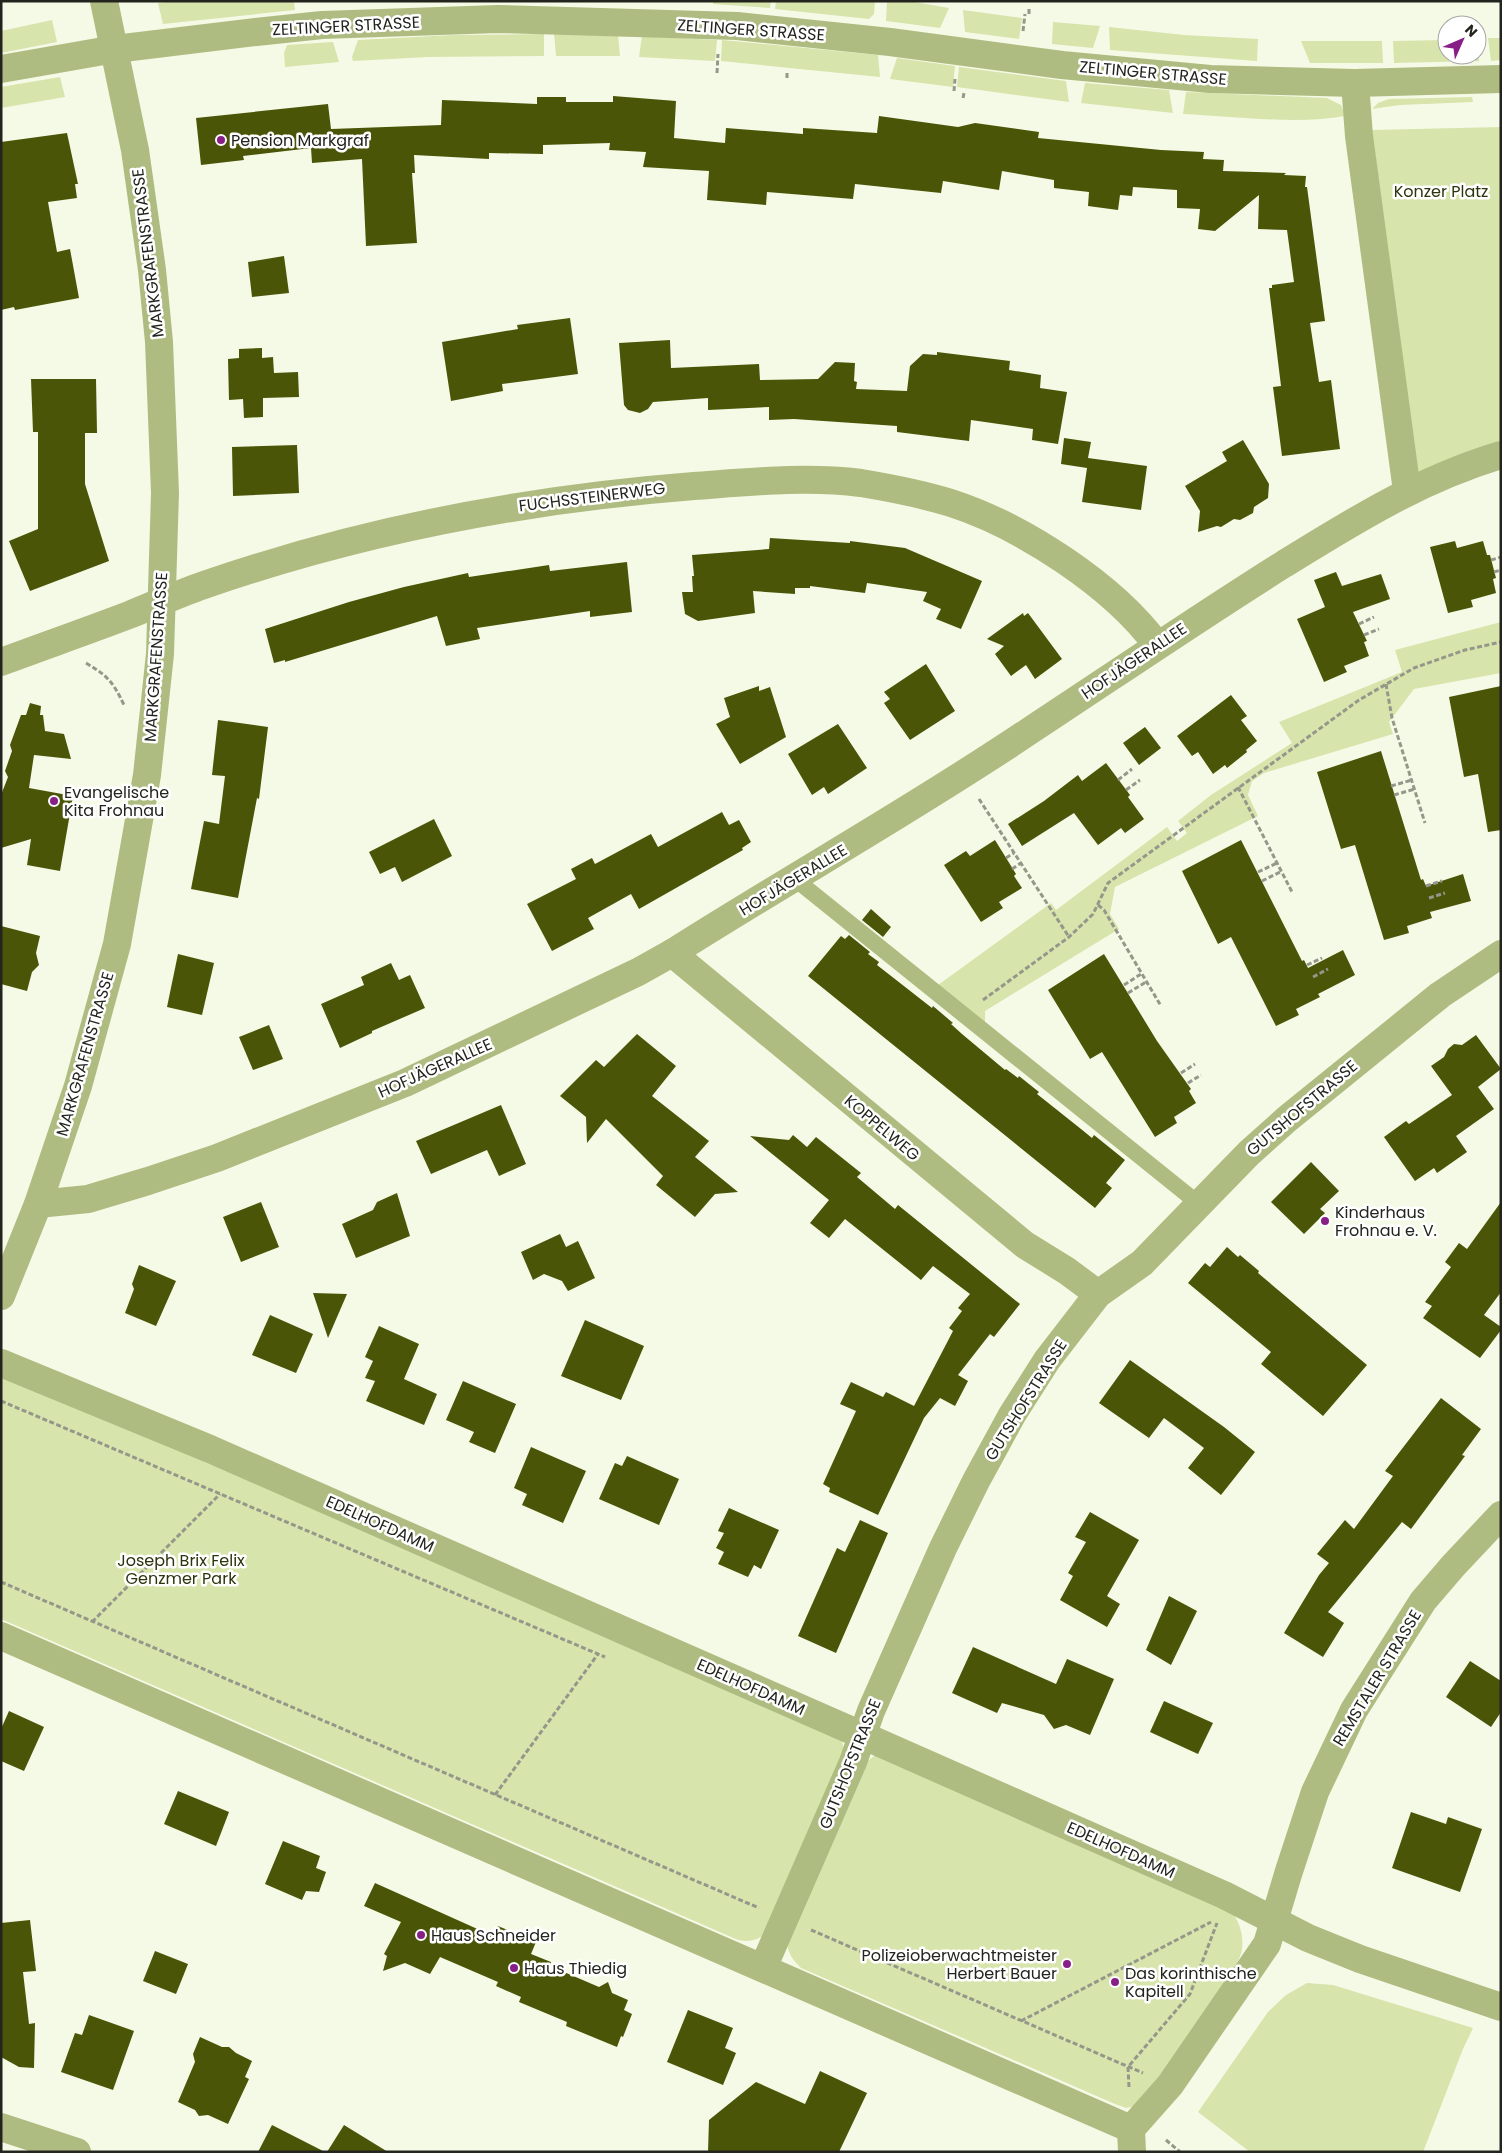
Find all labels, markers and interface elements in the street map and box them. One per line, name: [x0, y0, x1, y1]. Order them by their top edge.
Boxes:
street label: ZELTINGER STRASSE: [272, 11, 420, 41]
street label: ZELTINGER STRASSE: [676, 13, 826, 47]
north arrow: [1437, 15, 1487, 65]
text: N: [1460, 20, 1482, 42]
street label: ZELTINGER STRASSE: [1078, 55, 1228, 91]
place label: Pension Markgraf: [231, 129, 369, 152]
marker: Pension Markgraf: [215, 134, 227, 146]
street label: MARKGRAFENSTRASSE: [126, 167, 170, 339]
park label: Konzer Platz: [1394, 180, 1488, 203]
street label: FUCHSSTEINERWEG: [517, 477, 667, 517]
street label: MARKGRAFENSTRASSE: [139, 571, 173, 743]
street label: HOFJÄGERALLEE: [1077, 617, 1191, 705]
place label: Evangelische Kita Frohnau: [64, 781, 169, 822]
marker: Evangelische Kita Frohnau: [48, 795, 60, 807]
street label: HOFJÄGERALLEE: [735, 839, 851, 921]
street label: MARKGRAFENSTRASSE: [51, 969, 119, 1139]
street label: HOFJÄGERALLEE: [374, 1033, 496, 1103]
street label: GUTSHOFSTRASSE: [1242, 1055, 1362, 1161]
street label: KOPPELWEG: [839, 1090, 925, 1166]
place label: Kinderhaus Frohnau e. V.: [1335, 1201, 1437, 1242]
marker: Kinderhaus Frohnau e. V.: [1319, 1215, 1331, 1227]
street label: GUTSHOFSTRASSE: [980, 1335, 1072, 1465]
street label: EDELHOFDAMM: [322, 1490, 438, 1558]
park label: Joseph Brix Felix Genzmer Park: [117, 1549, 245, 1590]
street label: REMSTALER STRASSE: [1327, 1606, 1427, 1750]
street label: EDELHOFDAMM: [693, 1653, 809, 1721]
street label: GUTSHOFSTRASSE: [813, 1695, 887, 1833]
street label: EDELHOFDAMM: [1063, 1816, 1179, 1884]
place label: Haus Schneider: [431, 1924, 556, 1947]
marker: Haus Schneider: [415, 1929, 427, 1941]
place label: Polizeioberwachtmeister Herbert Bauer: [861, 1944, 1057, 1985]
place label: Haus Thiedig: [524, 1957, 627, 1980]
marker: Polizeioberwachtmeister Herbert Bauer: [1061, 1958, 1073, 1970]
marker: Haus Thiedig: [508, 1962, 520, 1974]
place label: Das korinthische Kapitell: [1125, 1962, 1257, 2003]
marker: Das korinthische Kapitell: [1109, 1976, 1121, 1988]

